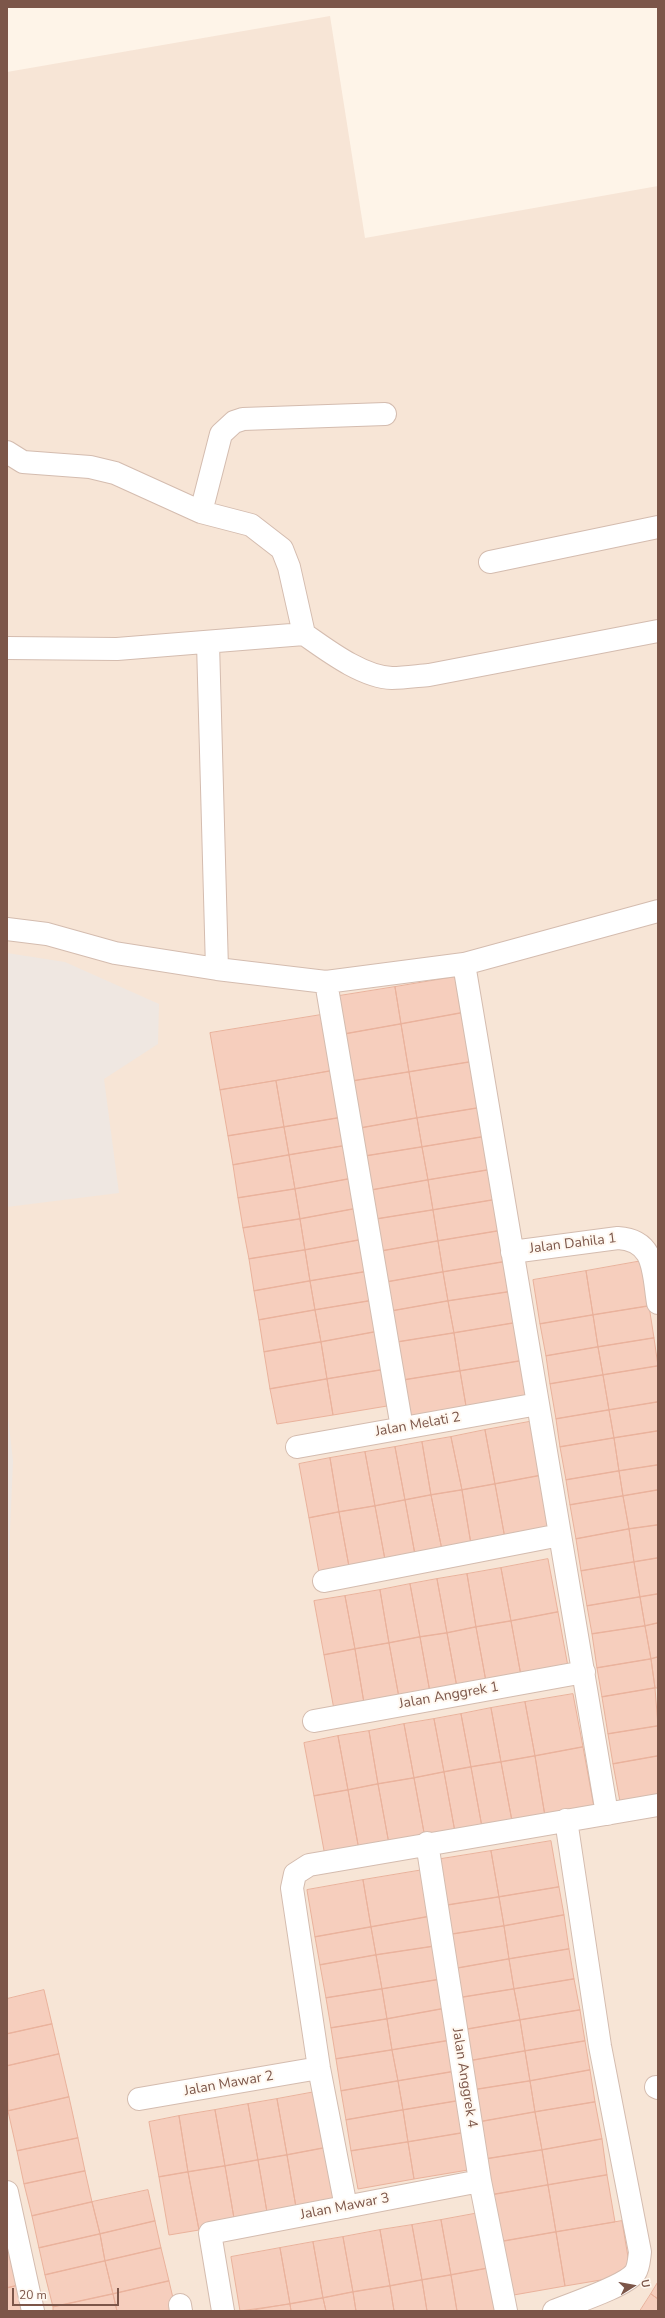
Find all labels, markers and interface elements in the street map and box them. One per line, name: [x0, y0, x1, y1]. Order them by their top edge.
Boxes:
street label: Jalan Dahila 1: [528, 1230, 618, 1258]
street label: Jalan Melati 2: [374, 1409, 462, 1441]
street label: Jalan Anggrek 1: [398, 1679, 500, 1713]
street label: Jalan Anggrek 4: [448, 2027, 480, 2129]
street label: Jalan Mawar 2: [183, 2068, 275, 2100]
street label: Jalan Mawar 3: [299, 2190, 391, 2224]
north arrow: [613, 2266, 653, 2306]
text: U: [637, 2278, 653, 2289]
scale bar: [14, 2280, 121, 2306]
text: 20 m: [19, 2287, 47, 2303]

